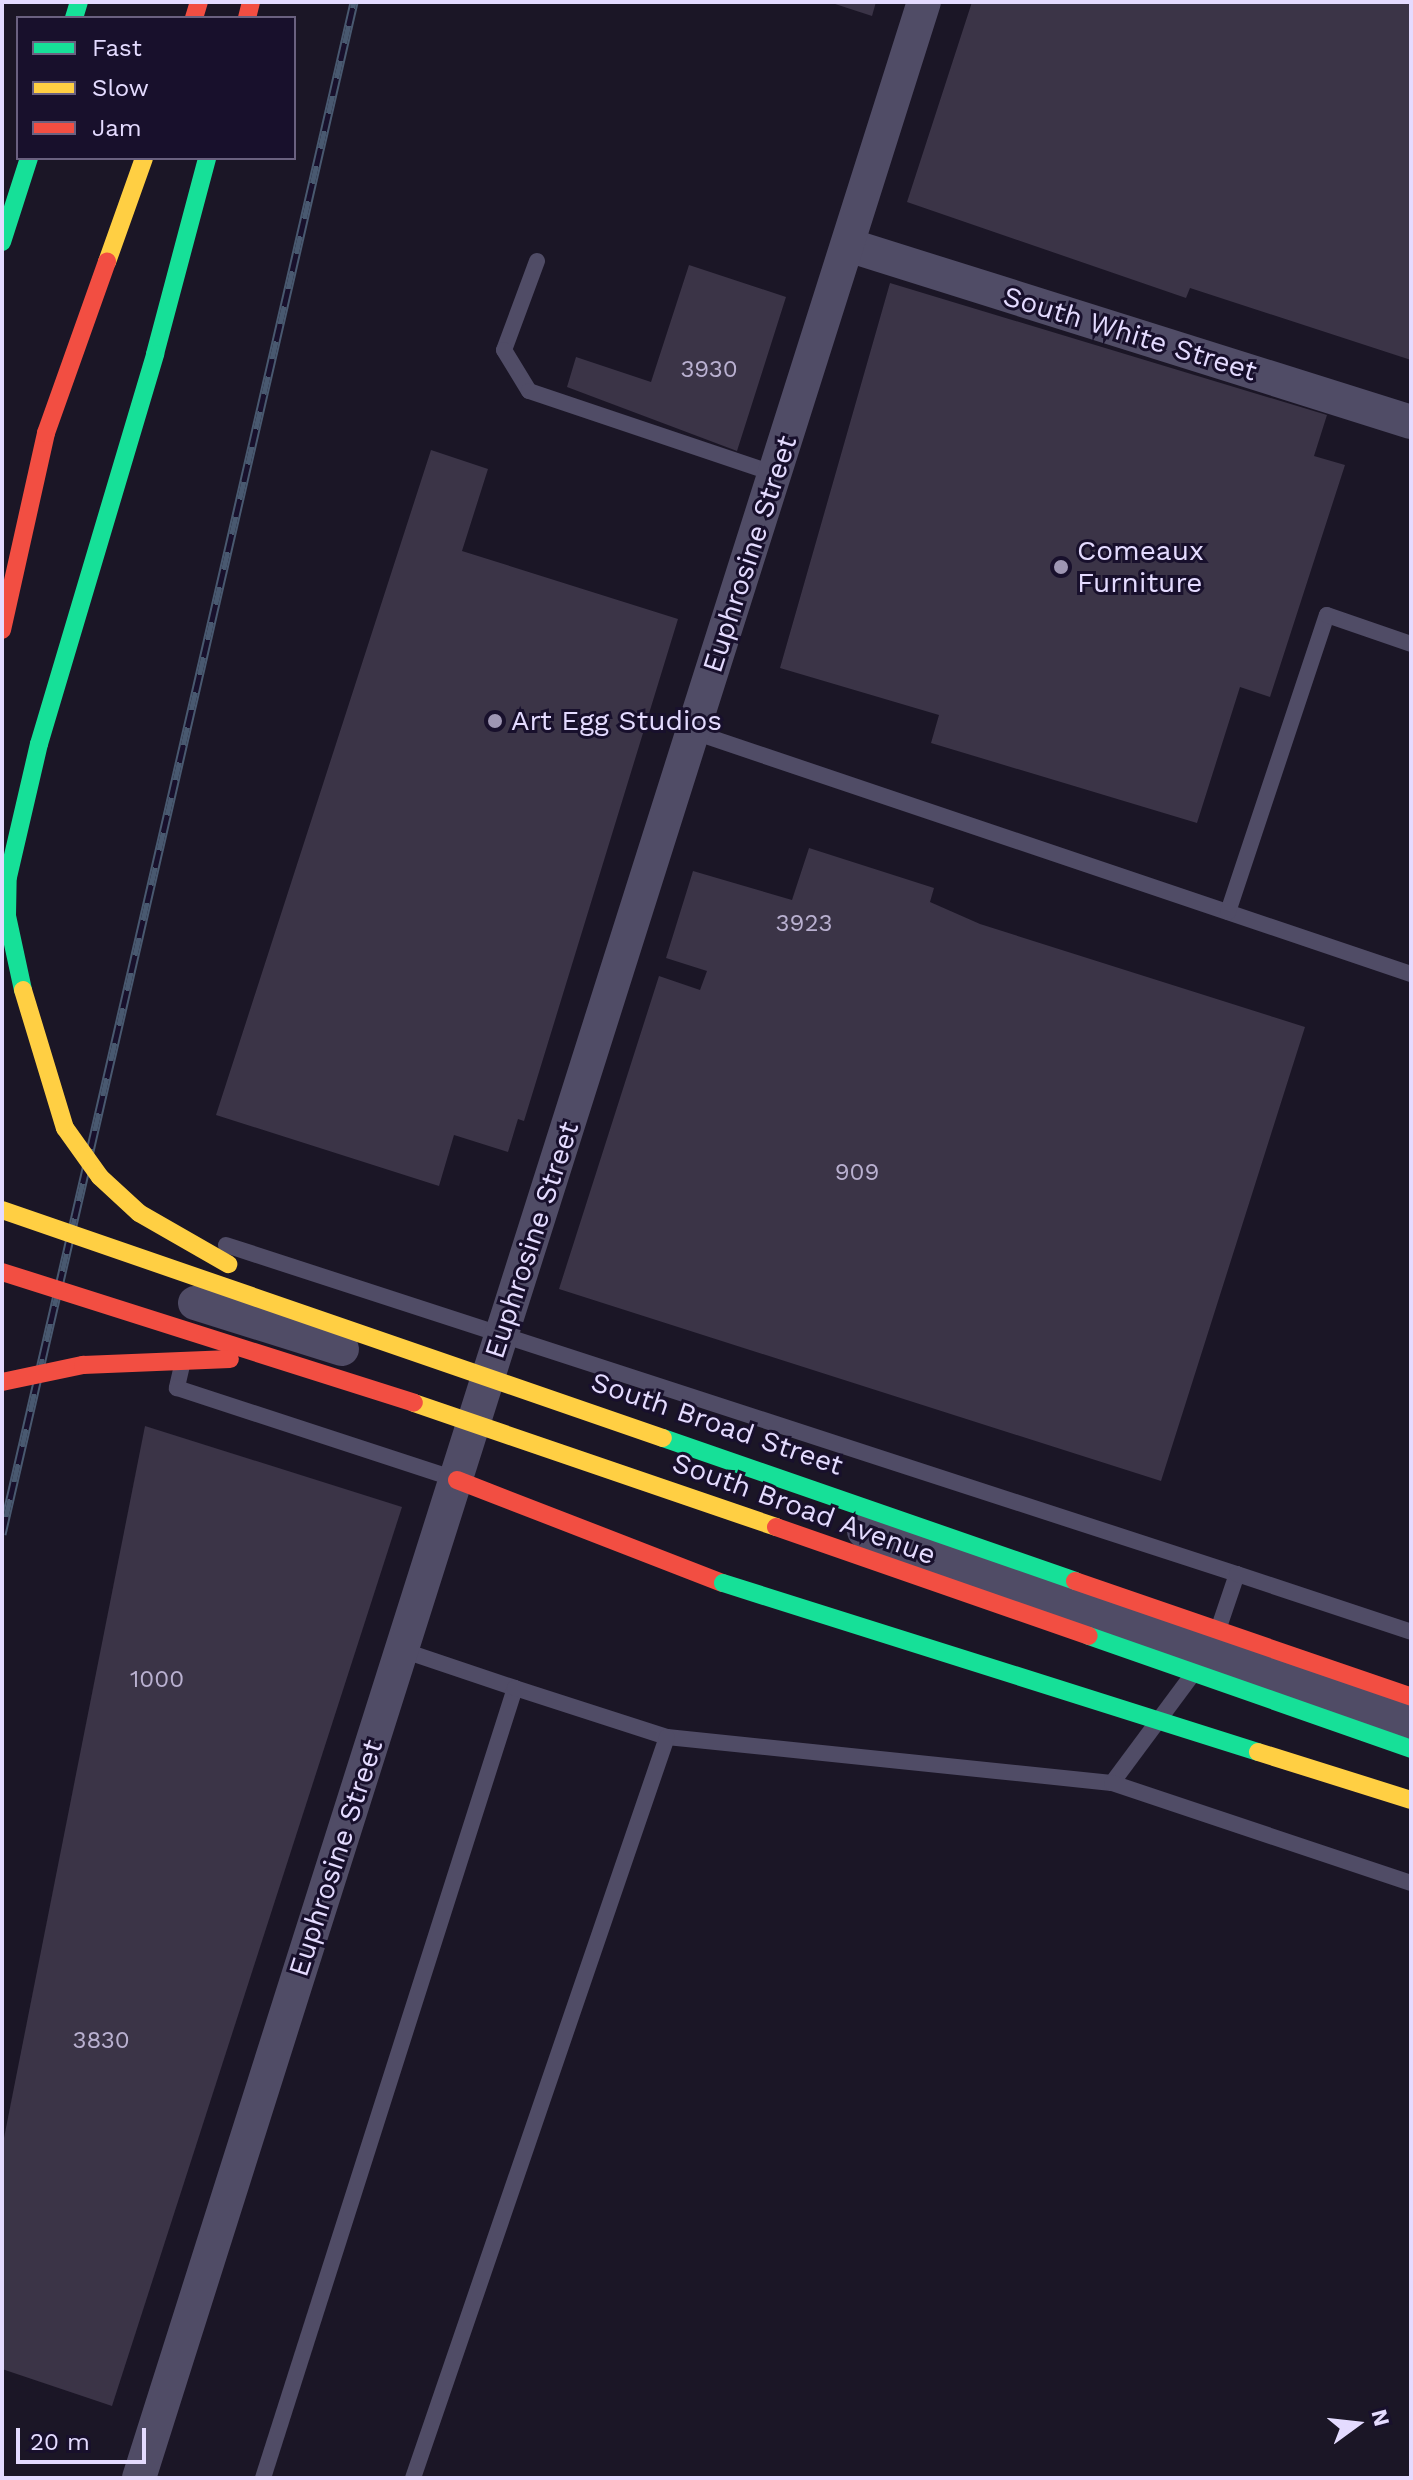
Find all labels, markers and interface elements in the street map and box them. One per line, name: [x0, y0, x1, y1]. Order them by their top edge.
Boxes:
legend: [16, 16, 296, 160]
text: Fast: [92, 34, 142, 62]
text: Slow: [92, 74, 149, 102]
text: Jam: [92, 114, 142, 142]
street label: South White Street: [999, 279, 1261, 389]
house number: 3930: [680, 356, 738, 384]
street label: Euphrosine Street: [696, 431, 804, 677]
place label: Comeaux Furniture: [1077, 534, 1204, 600]
marker: Comeaux Furniture: [1052, 558, 1070, 576]
place label: Art Egg Studios: [511, 704, 722, 738]
marker: Art Egg Studios: [486, 712, 504, 730]
house number: 3923: [776, 910, 832, 938]
street label: Euphrosine Street: [478, 1117, 586, 1363]
house number: 909: [835, 1159, 879, 1187]
street label: South Broad Street: [587, 1365, 847, 1483]
street label: South Broad Avenue: [667, 1446, 941, 1572]
house number: 1000: [130, 1666, 184, 1694]
street label: Euphrosine Street: [282, 1735, 390, 1981]
house number: 3830: [72, 2027, 130, 2055]
north arrow: [1317, 2384, 1397, 2464]
text: N: [1366, 2407, 1395, 2429]
scale bar: [20, 2412, 150, 2462]
text: 20 m: [30, 2428, 90, 2456]

